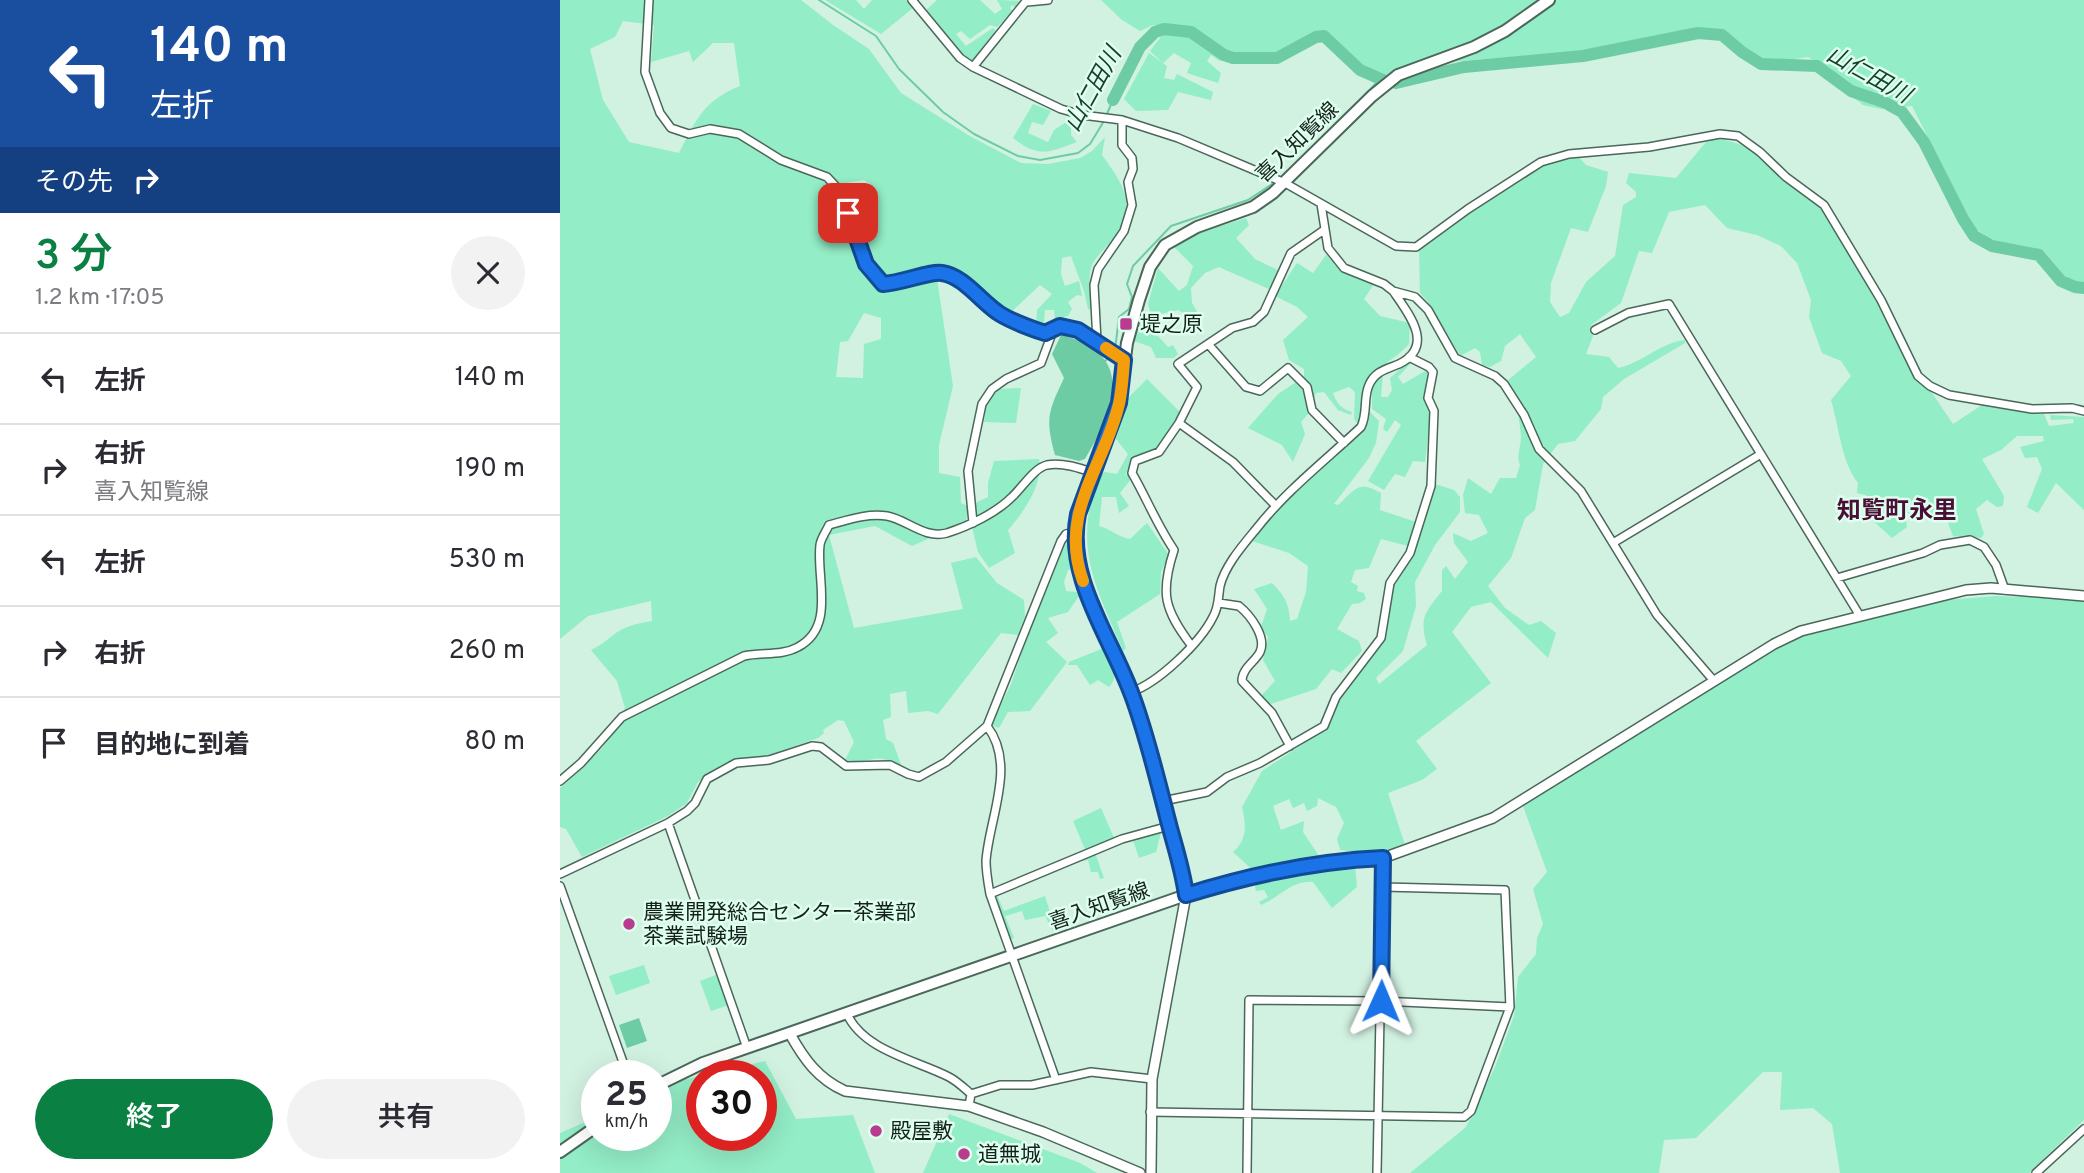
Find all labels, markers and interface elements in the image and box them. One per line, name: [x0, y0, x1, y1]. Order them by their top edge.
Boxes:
text: 140 m: [150, 18, 289, 80]
icon: left: [35, 28, 126, 119]
water label: 山仁田川: [1059, 40, 1131, 137]
water label: 山仁田川: [1821, 41, 1918, 113]
text: 左折: [150, 88, 214, 128]
street label: 喜入知覧線: [1251, 97, 1345, 189]
icon: right: [127, 161, 165, 199]
text: その先: [35, 167, 113, 200]
pin: [818, 183, 878, 243]
icon: arrive: [829, 194, 867, 232]
text: 3 分: [35, 231, 113, 284]
button: close: [451, 236, 525, 310]
text: 1.2 km · 17:05: [35, 284, 165, 313]
place label: 堤之原: [1140, 312, 1203, 339]
marker: 堤之原: [1118, 316, 1134, 332]
icon: left: [35, 360, 73, 398]
text: 140 m: [455, 362, 525, 395]
text: 左折: [94, 366, 146, 399]
text: 右折: [94, 439, 146, 472]
icon: right: [35, 451, 73, 489]
text: 190 m: [455, 453, 525, 486]
text: 喜入知覧線: [94, 479, 209, 508]
district label: 知覧町永里: [1837, 497, 1957, 527]
icon: left: [35, 542, 73, 580]
text: 530 m: [449, 544, 525, 577]
text: 左折: [94, 548, 146, 581]
icon: right: [35, 633, 73, 671]
text: 260 m: [449, 635, 525, 668]
text: 右折: [94, 639, 146, 672]
icon: arrive: [35, 724, 73, 762]
text: 80 m: [465, 726, 525, 759]
text: 目的地に到着: [94, 730, 250, 763]
street label: 喜入知覧線: [1045, 878, 1154, 937]
place label: 農業開発総合センター茶業部 茶業試験場: [643, 900, 916, 951]
marker: 農業開発総合センター茶業部 茶業試験場: [621, 916, 637, 932]
position arrow: [1344, 964, 1418, 1038]
speed limit sign: 30: [686, 1060, 777, 1151]
text: 25: [605, 1074, 648, 1118]
button: 終了: [35, 1079, 273, 1159]
button: 共有: [287, 1079, 525, 1159]
text: km/h: [605, 1111, 648, 1134]
place label: 殿屋敷: [890, 1119, 953, 1146]
marker: 殿屋敷: [868, 1123, 884, 1139]
place label: 道無城: [978, 1142, 1041, 1169]
marker: 道無城: [956, 1146, 972, 1162]

